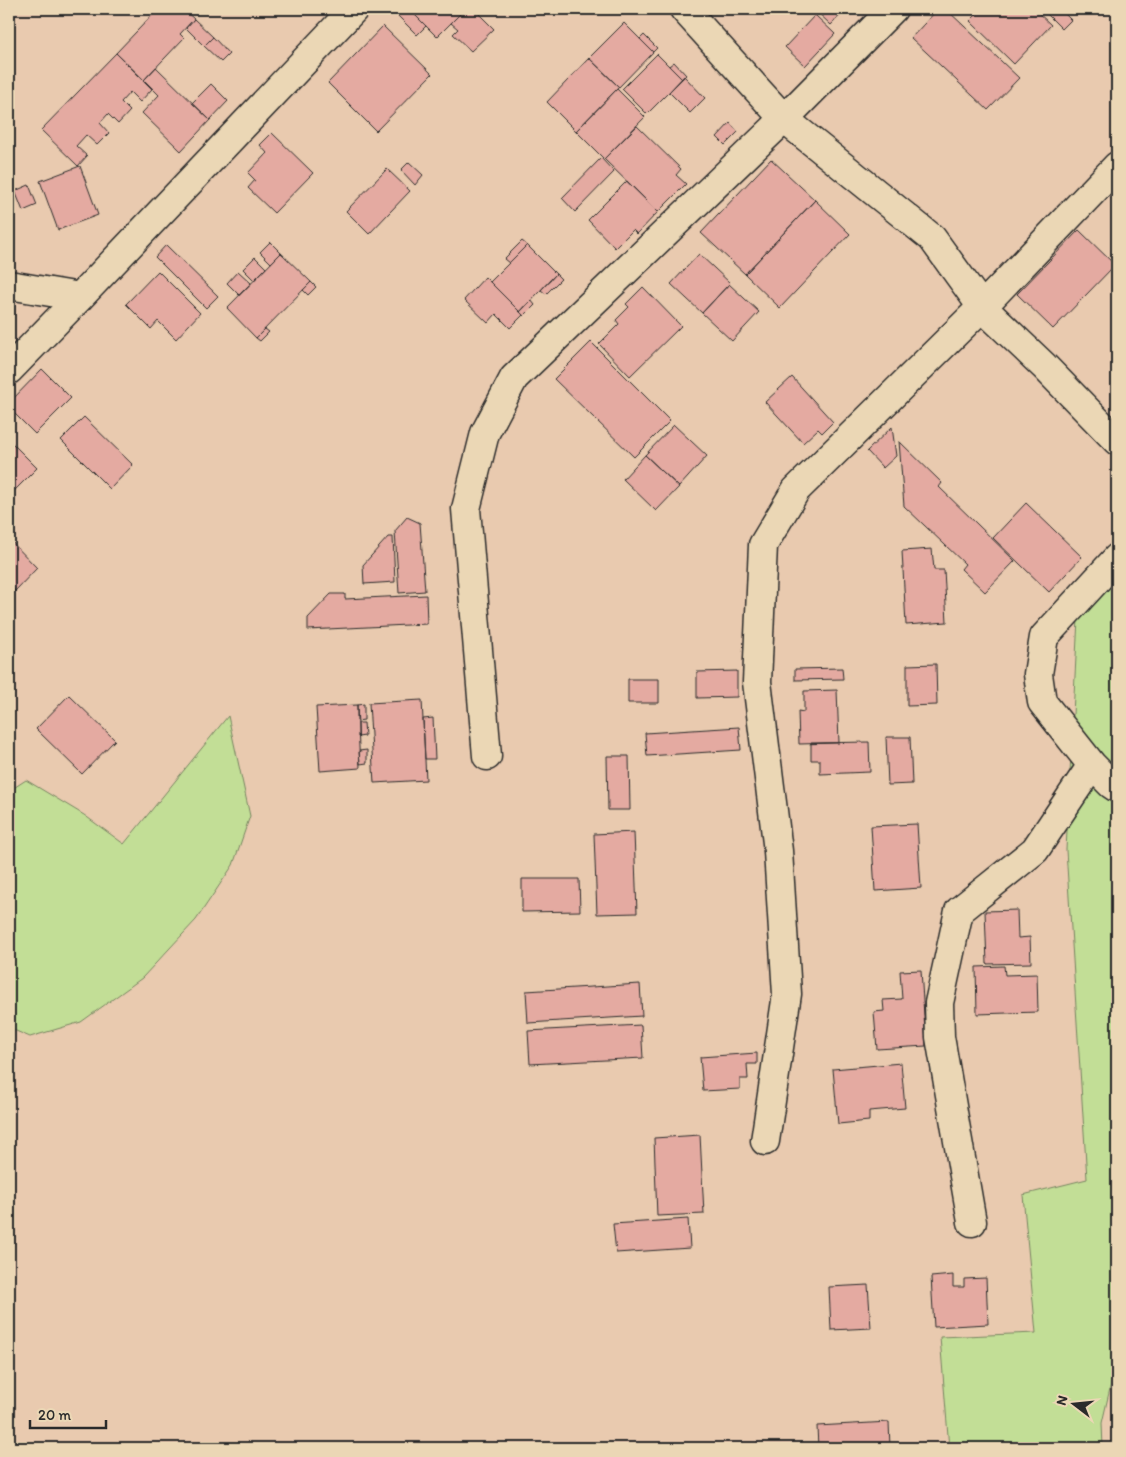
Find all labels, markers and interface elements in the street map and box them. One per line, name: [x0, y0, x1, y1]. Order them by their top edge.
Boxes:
north arrow: [1048, 1380, 1098, 1430]
text: N: [1053, 1394, 1071, 1407]
scale bar: [30, 1397, 106, 1429]
text: 20 m: [38, 1406, 72, 1424]

